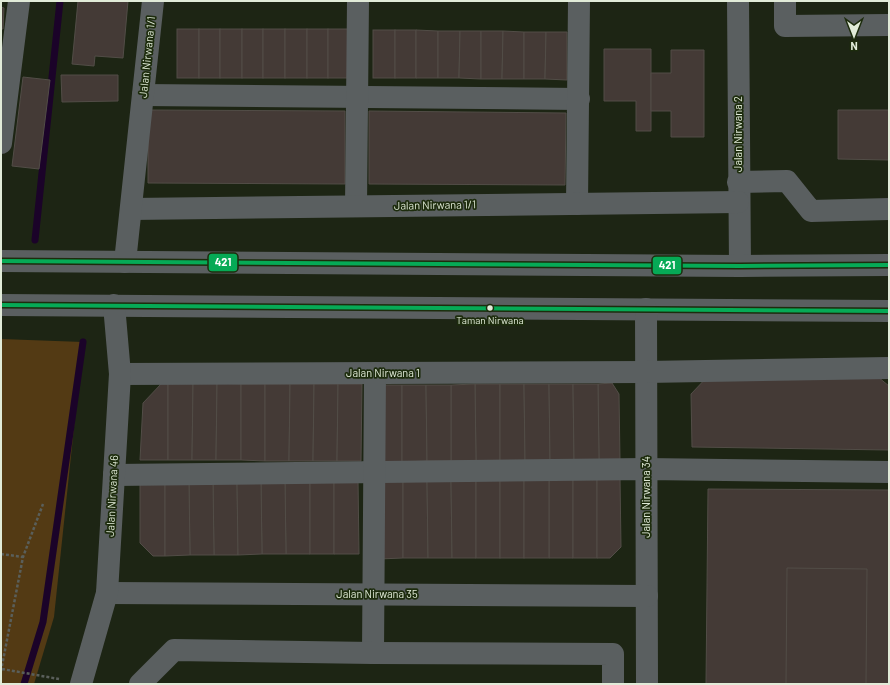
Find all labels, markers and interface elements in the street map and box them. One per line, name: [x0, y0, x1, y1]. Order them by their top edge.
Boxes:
street label: Jalan Nirwana 1/1: [136, 15, 157, 98]
north arrow: [834, 16, 874, 56]
text: N: [850, 40, 858, 53]
street label: Jalan Nirwana 2: [731, 96, 744, 172]
street label: Jalan Nirwana 1/1: [394, 197, 476, 212]
line badge: 421: [208, 253, 238, 272]
text: 421: [215, 255, 231, 268]
line badge: 421: [652, 256, 682, 275]
text: 421: [659, 258, 675, 271]
marker: Taman Nirwana: [485, 303, 495, 313]
place label: Taman Nirwana: [456, 314, 524, 326]
street label: Jalan Nirwana 1: [346, 366, 420, 379]
street label: Jalan Nirwana 46: [103, 455, 120, 537]
street label: Jalan Nirwana 34: [639, 456, 652, 538]
street label: Jalan Nirwana 35: [336, 587, 418, 600]

